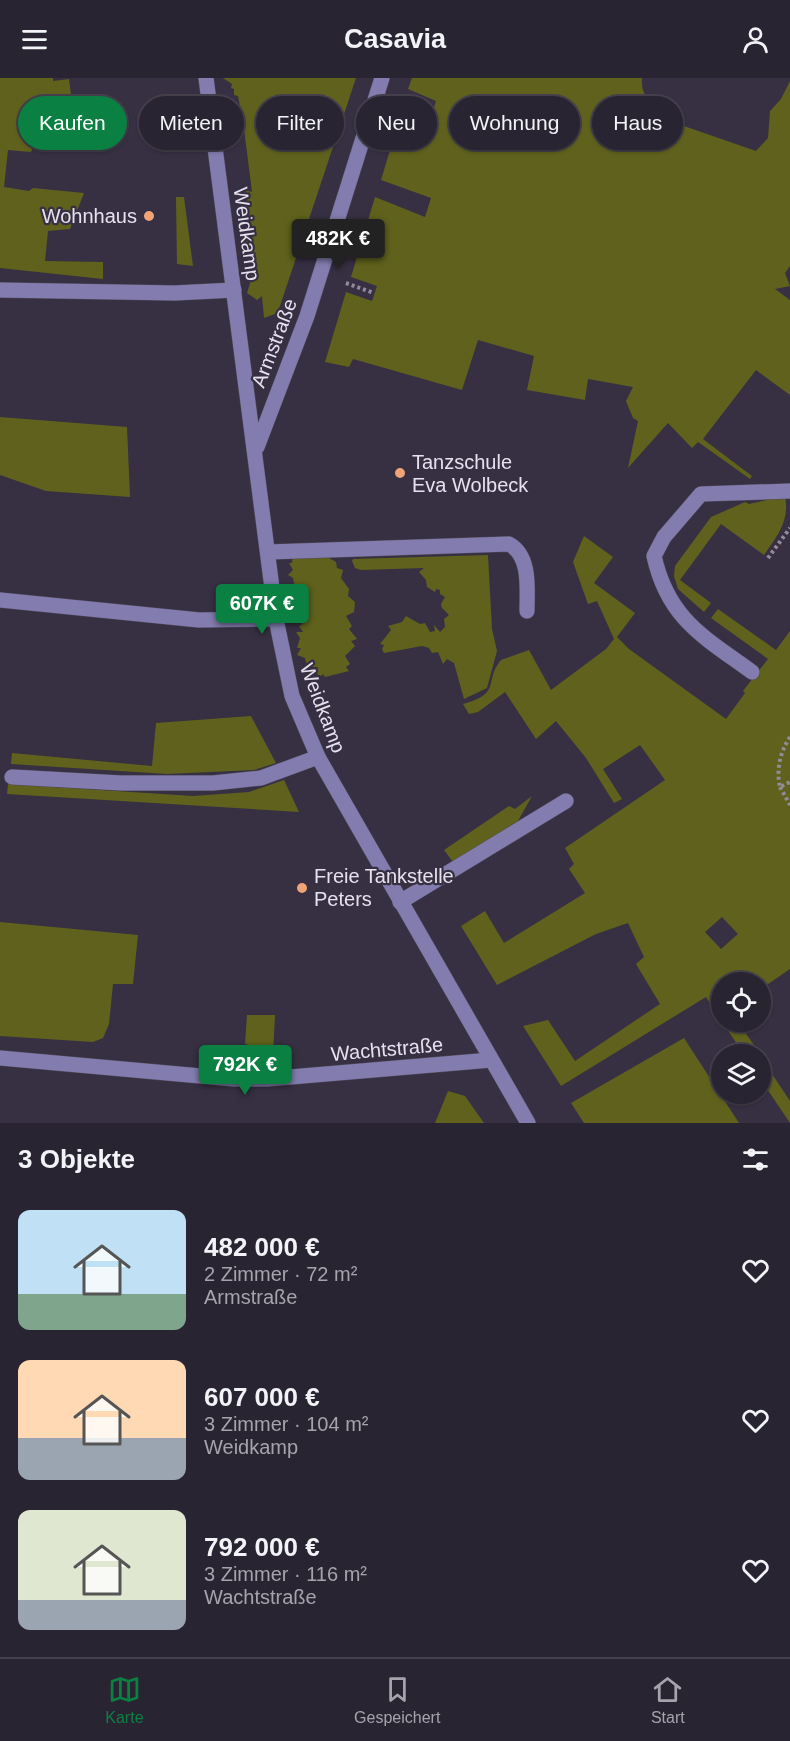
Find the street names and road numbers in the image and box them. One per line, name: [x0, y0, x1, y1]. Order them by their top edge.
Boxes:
street label: Weidkamp: [230, 186, 264, 282]
street label: Armstraße: [247, 295, 301, 391]
street label: Weidkamp: [296, 660, 350, 756]
street label: Wachtstraße: [330, 1033, 444, 1065]

